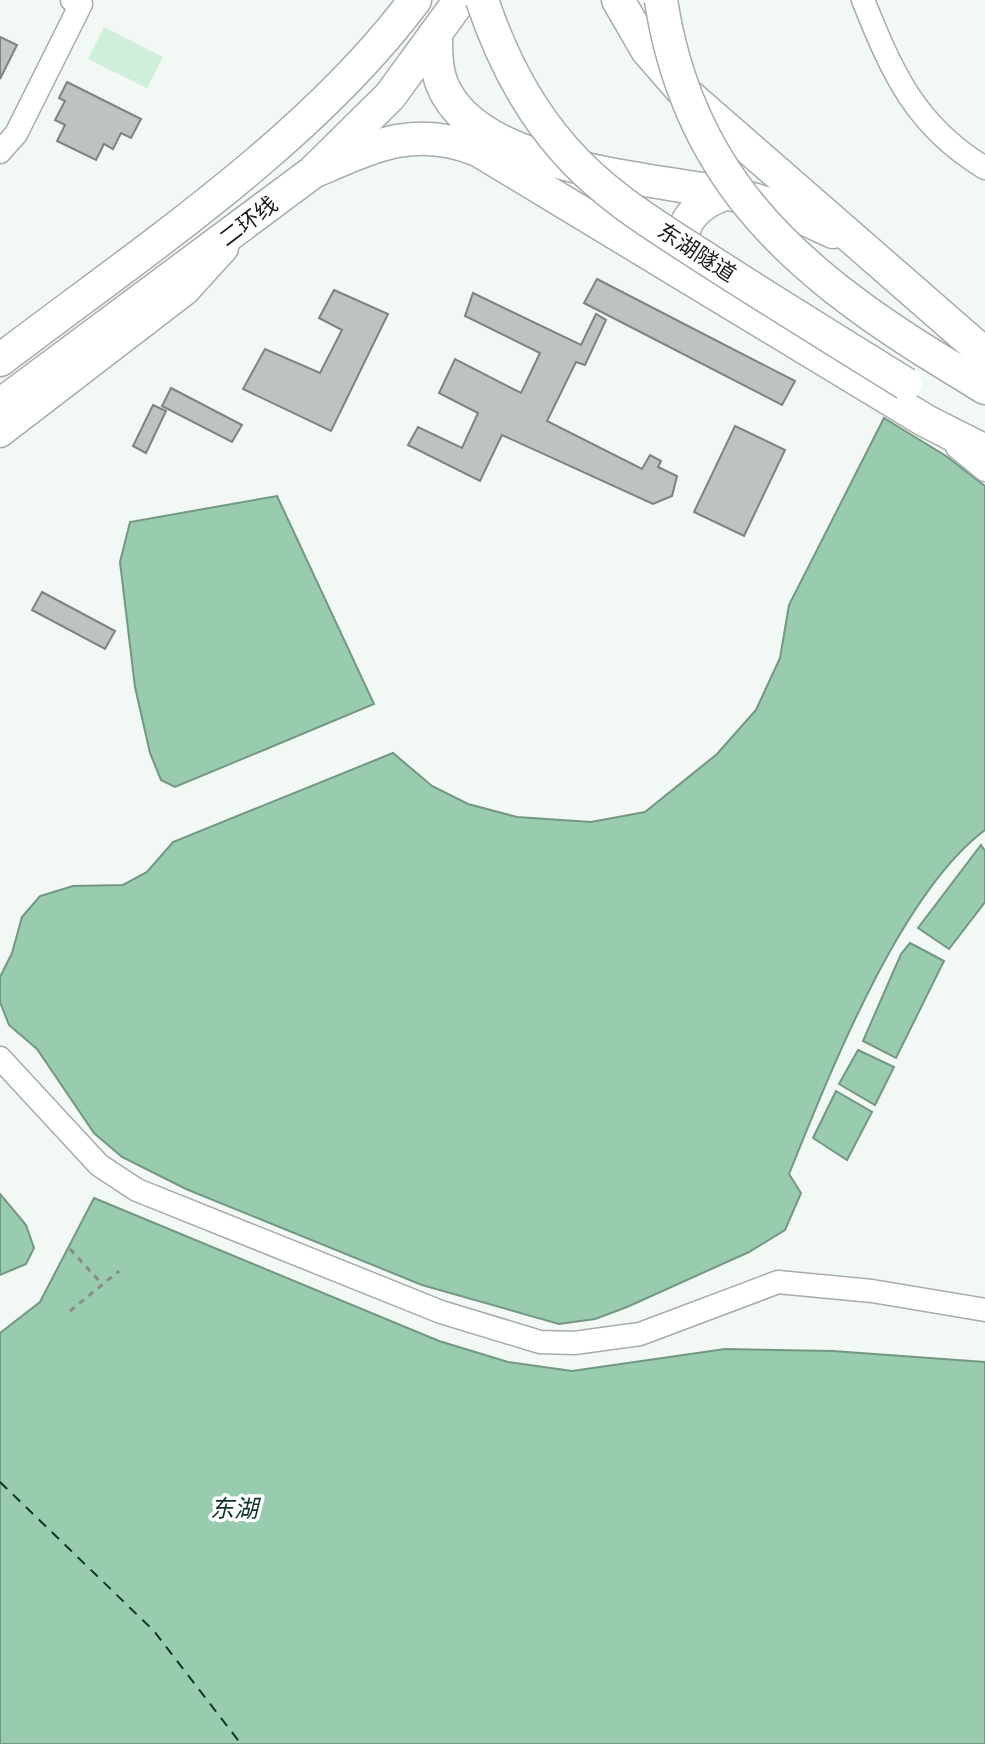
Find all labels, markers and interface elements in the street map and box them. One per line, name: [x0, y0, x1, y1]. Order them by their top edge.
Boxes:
street label: 二环线: [214, 192, 283, 253]
street label: 东湖隧道: [652, 218, 740, 289]
water label: 东湖: [210, 1495, 262, 1524]

